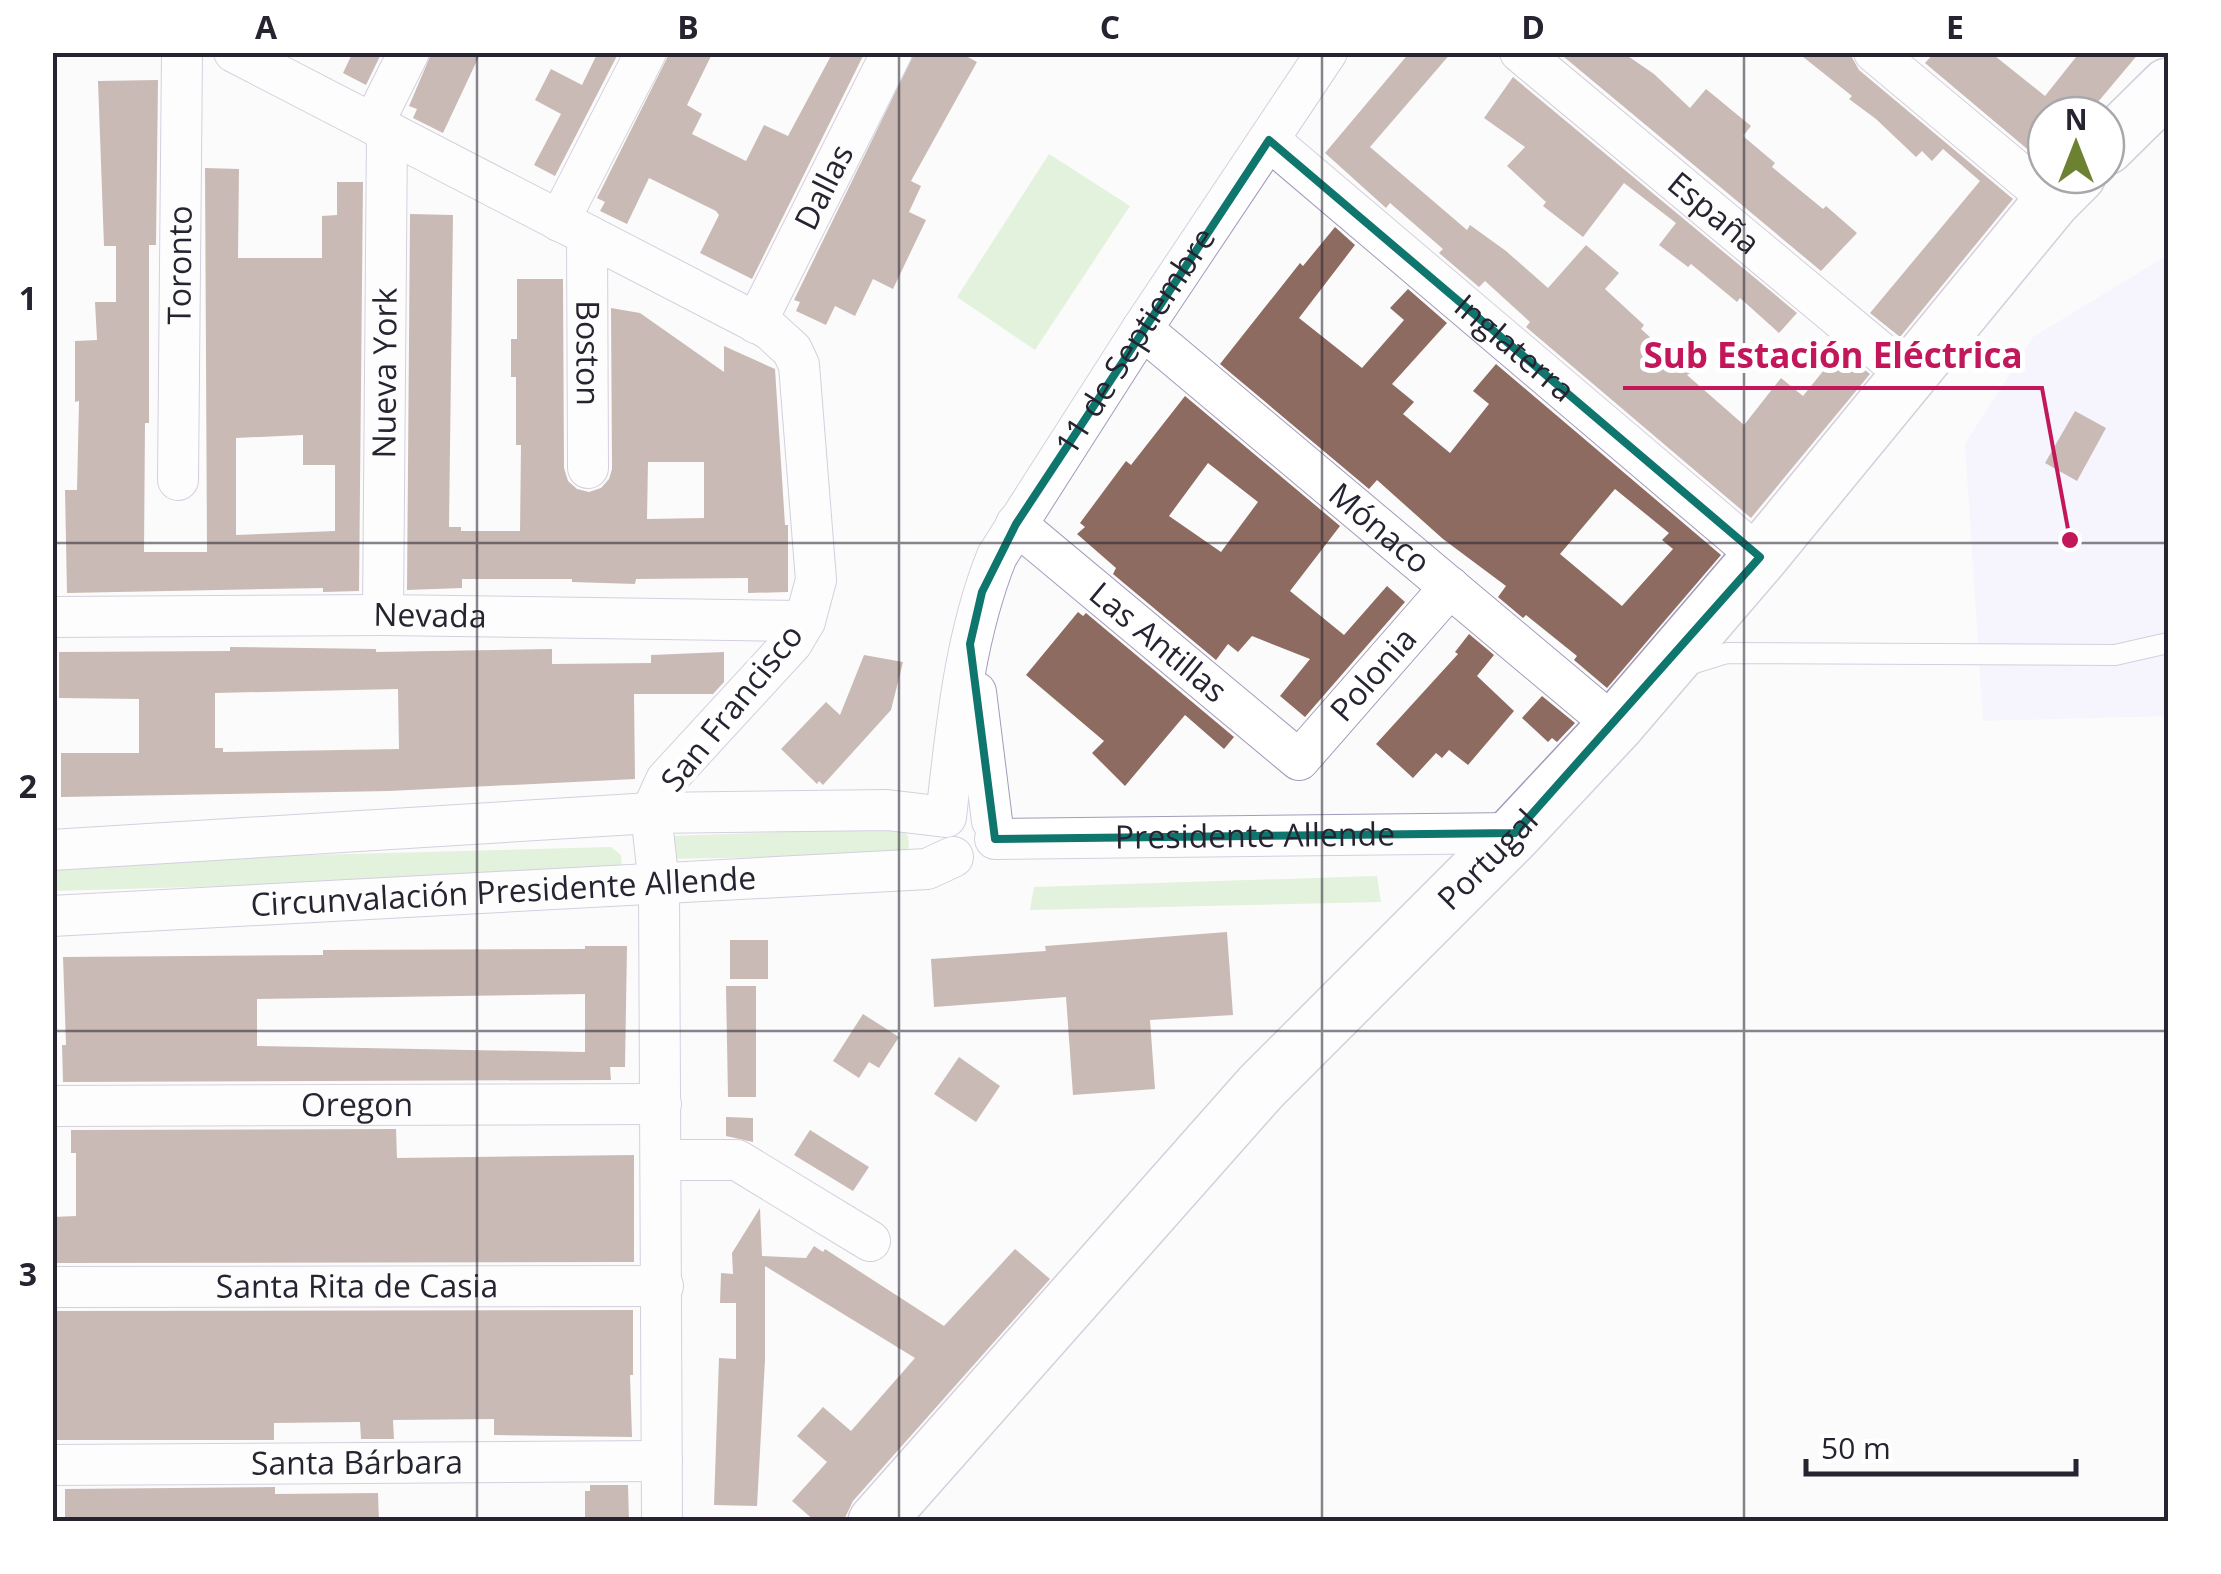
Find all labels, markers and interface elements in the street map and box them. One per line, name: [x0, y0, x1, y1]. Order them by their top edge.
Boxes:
text: A: [255, 5, 278, 48]
text: B: [677, 5, 699, 48]
text: C: [1100, 5, 1120, 48]
text: D: [1521, 5, 1545, 48]
text: E: [1946, 5, 1964, 48]
north arrow: [2026, 95, 2126, 195]
text: N: [2065, 100, 2087, 138]
street label: Dallas: [783, 137, 862, 236]
street label: España: [1659, 161, 1770, 263]
street label: Toronto: [156, 205, 201, 325]
street label: 11 de Septiembre: [1044, 218, 1224, 462]
text: 1: [19, 276, 37, 319]
street label: Inglaterra: [1446, 284, 1585, 411]
street label: Nueva York: [361, 287, 406, 459]
street label: Boston: [567, 300, 611, 406]
callout: Sub Estación Eléctrica: [1623, 323, 2042, 388]
text: Sub Estación Eléctrica: [1643, 331, 2023, 378]
street label: Mónaco: [1321, 472, 1440, 582]
street label: Las Antillas: [1081, 571, 1237, 711]
street label: Nevada: [373, 592, 487, 636]
street label: San Francisco: [650, 614, 812, 800]
street label: Polonia: [1320, 617, 1425, 730]
text: 2: [19, 764, 37, 807]
street label: Portugal: [1427, 799, 1547, 919]
street label: Presidente Allende: [1115, 811, 1395, 858]
street label: Circunvalación Presidente Allende: [249, 855, 757, 925]
street label: Oregon: [301, 1082, 413, 1125]
text: 3: [19, 1252, 37, 1295]
street label: Santa Rita de Casia: [216, 1263, 498, 1307]
scale bar: [1806, 1414, 2076, 1476]
text: 50 m: [1821, 1427, 1891, 1468]
street label: Santa Bárbara: [251, 1439, 463, 1484]

